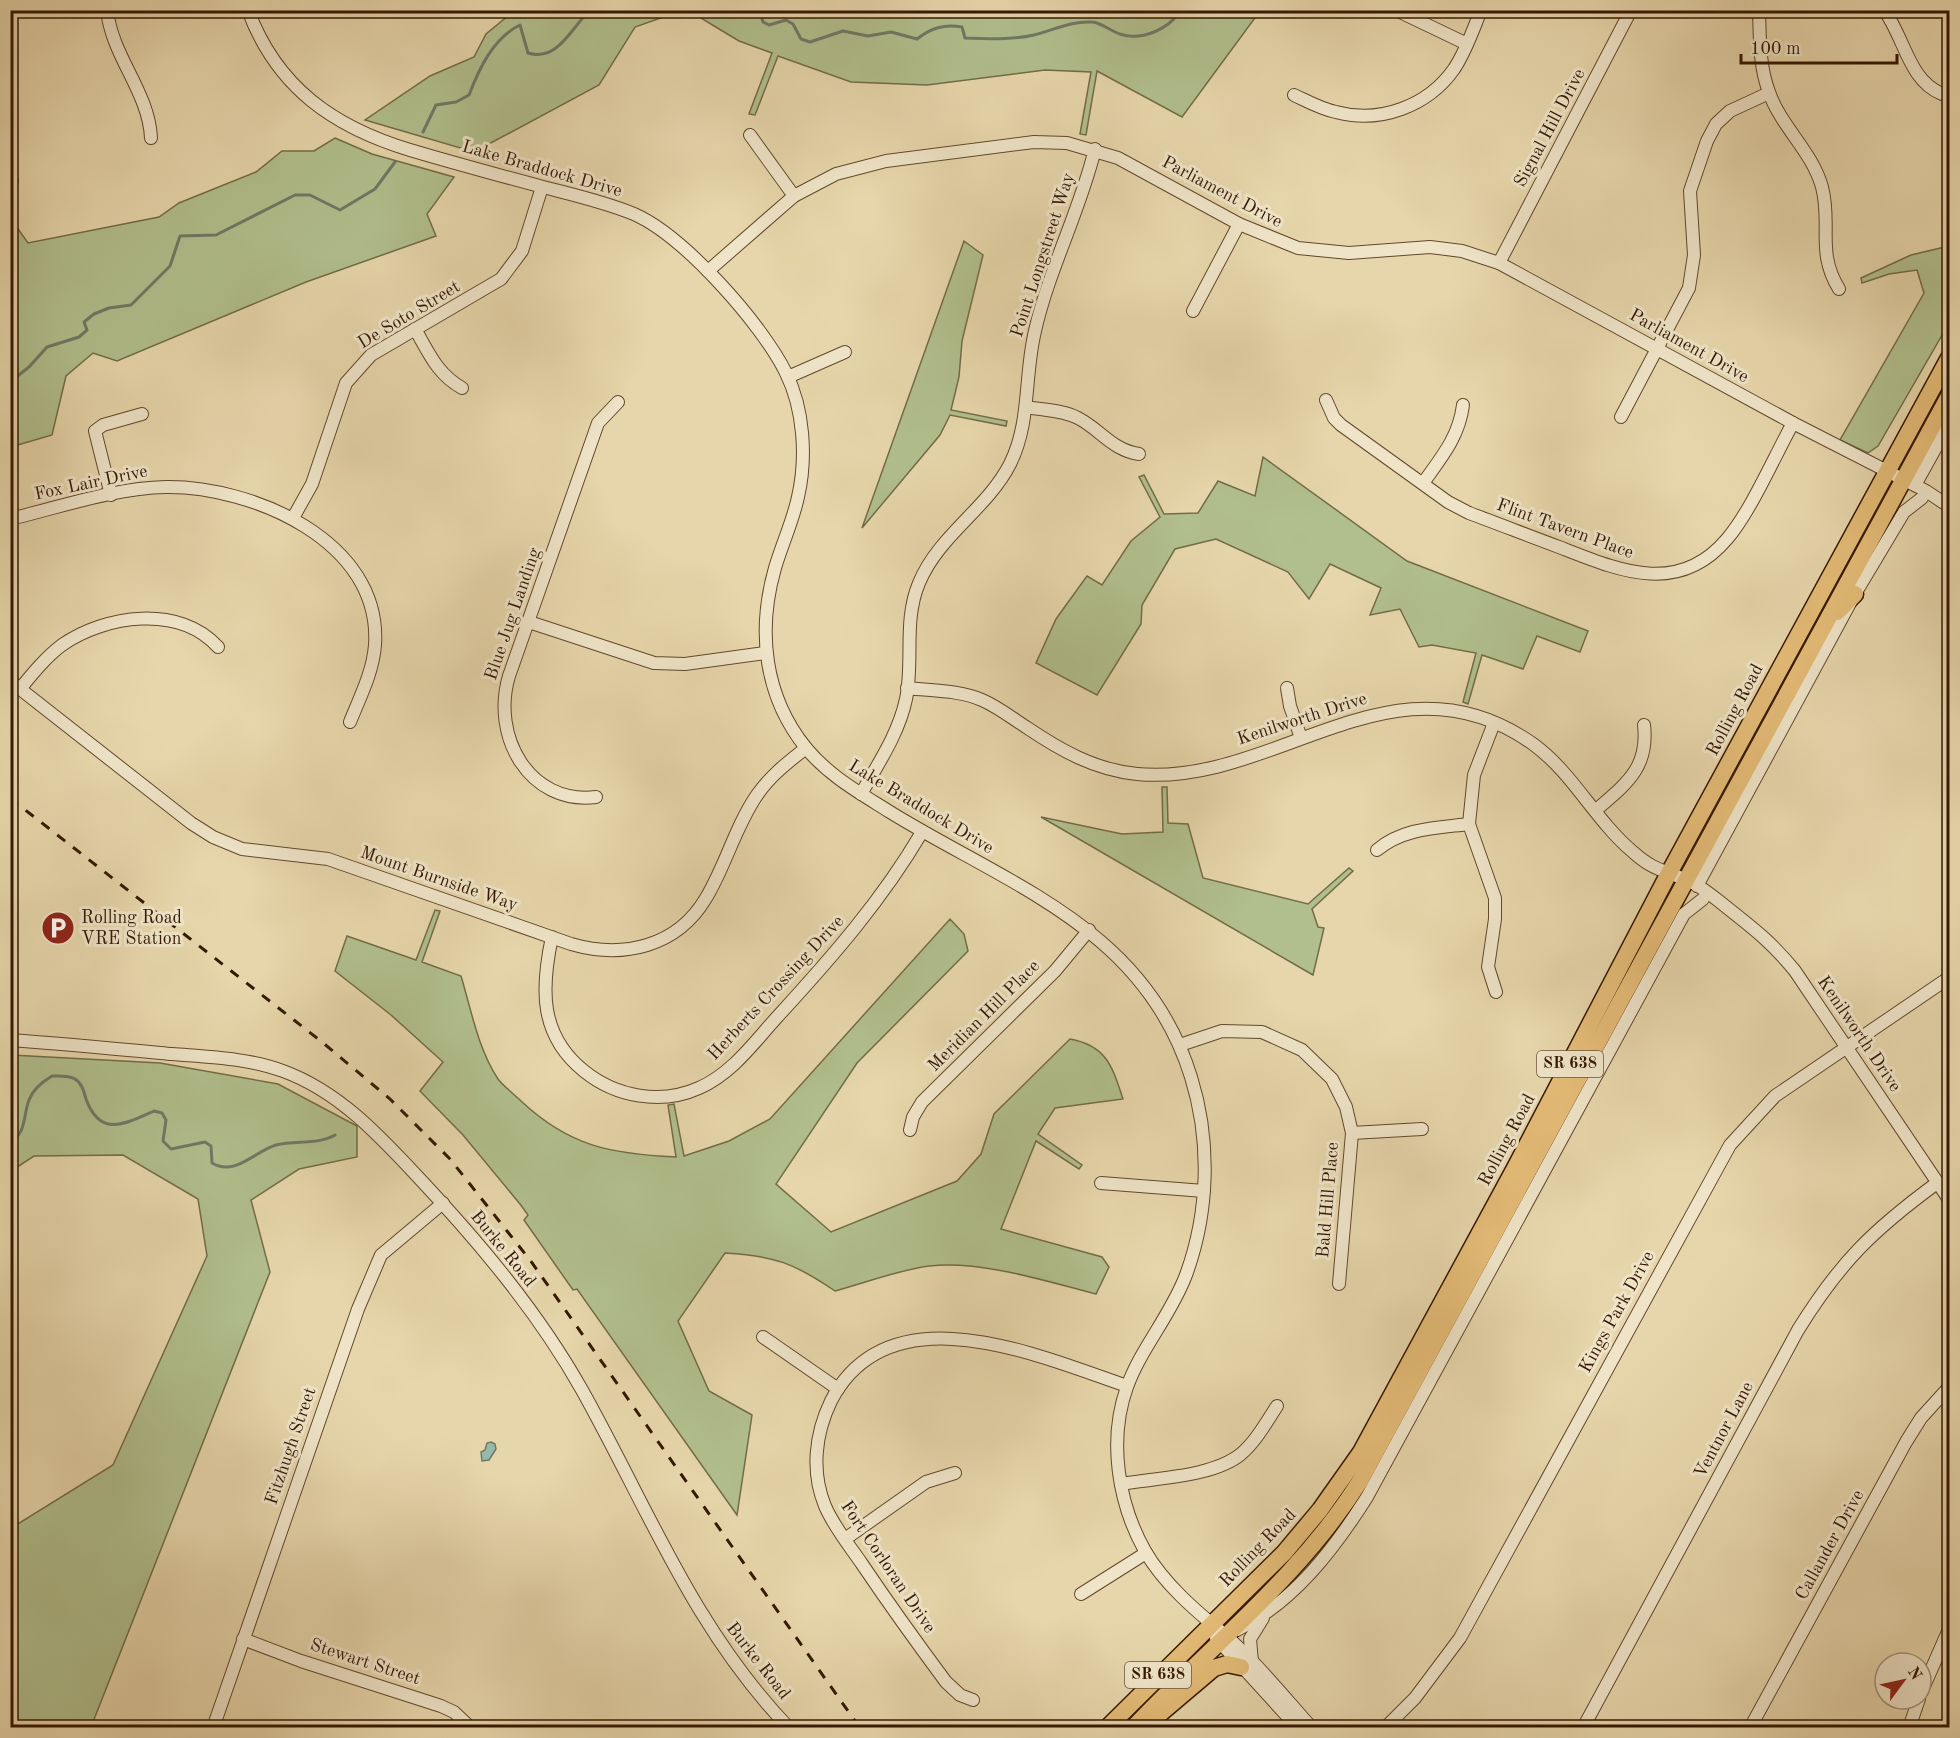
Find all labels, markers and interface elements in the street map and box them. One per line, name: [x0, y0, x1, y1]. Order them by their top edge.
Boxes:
scale bar: [1741, 27, 1897, 65]
text: 100 m: [1750, 40, 1801, 58]
street label: Signal Hill Drive: [1511, 66, 1589, 190]
street label: Lake Braddock Drive: [460, 138, 624, 200]
street label: Parliament Drive: [1159, 153, 1285, 231]
street label: Point Longstreet Way: [1008, 170, 1078, 340]
street label: De Soto Street: [355, 278, 463, 352]
street label: Parliament Drive: [1626, 306, 1752, 386]
street label: Fox Lair Drive: [33, 462, 149, 504]
street label: Flint Tavern Place: [1494, 496, 1636, 562]
street label: Blue Jug Landing: [482, 545, 544, 682]
street label: Rolling Road: [1703, 661, 1767, 759]
street label: Kenilworth Drive: [1235, 690, 1369, 748]
street label: Lake Braddock Drive: [845, 757, 997, 857]
street label: Mount Burnside Way: [358, 844, 520, 915]
place label: Rolling Road VRE Station: [81, 909, 182, 948]
parking icon: Rolling Road VRE Station: [40, 910, 76, 946]
street label: Herberts Crossing Drive: [704, 912, 848, 1064]
street label: Meridian Hill Place: [925, 957, 1043, 1075]
street label: Kenilworth Drive: [1814, 973, 1904, 1095]
road number: SR 638: [1537, 1051, 1603, 1077]
street label: Rolling Road: [1475, 1091, 1539, 1189]
street label: Bald Hill Place: [1314, 1141, 1342, 1259]
street label: Burke Road: [467, 1208, 539, 1290]
street label: Kings Park Drive: [1576, 1248, 1658, 1376]
street label: Ventnor Lane: [1691, 1379, 1757, 1481]
street label: Fitzhugh Street: [262, 1385, 320, 1507]
street label: Callander Drive: [1792, 1487, 1868, 1603]
street label: Fort Corloran Drive: [837, 1498, 939, 1636]
street label: Rolling Road: [1216, 1505, 1300, 1591]
street label: Burke Road: [723, 1619, 793, 1703]
street label: Stewart Street: [308, 1636, 422, 1688]
north arrow: [1873, 1651, 1933, 1711]
road number: SR 638: [1125, 1662, 1191, 1688]
text: N: [1904, 1664, 1924, 1684]

